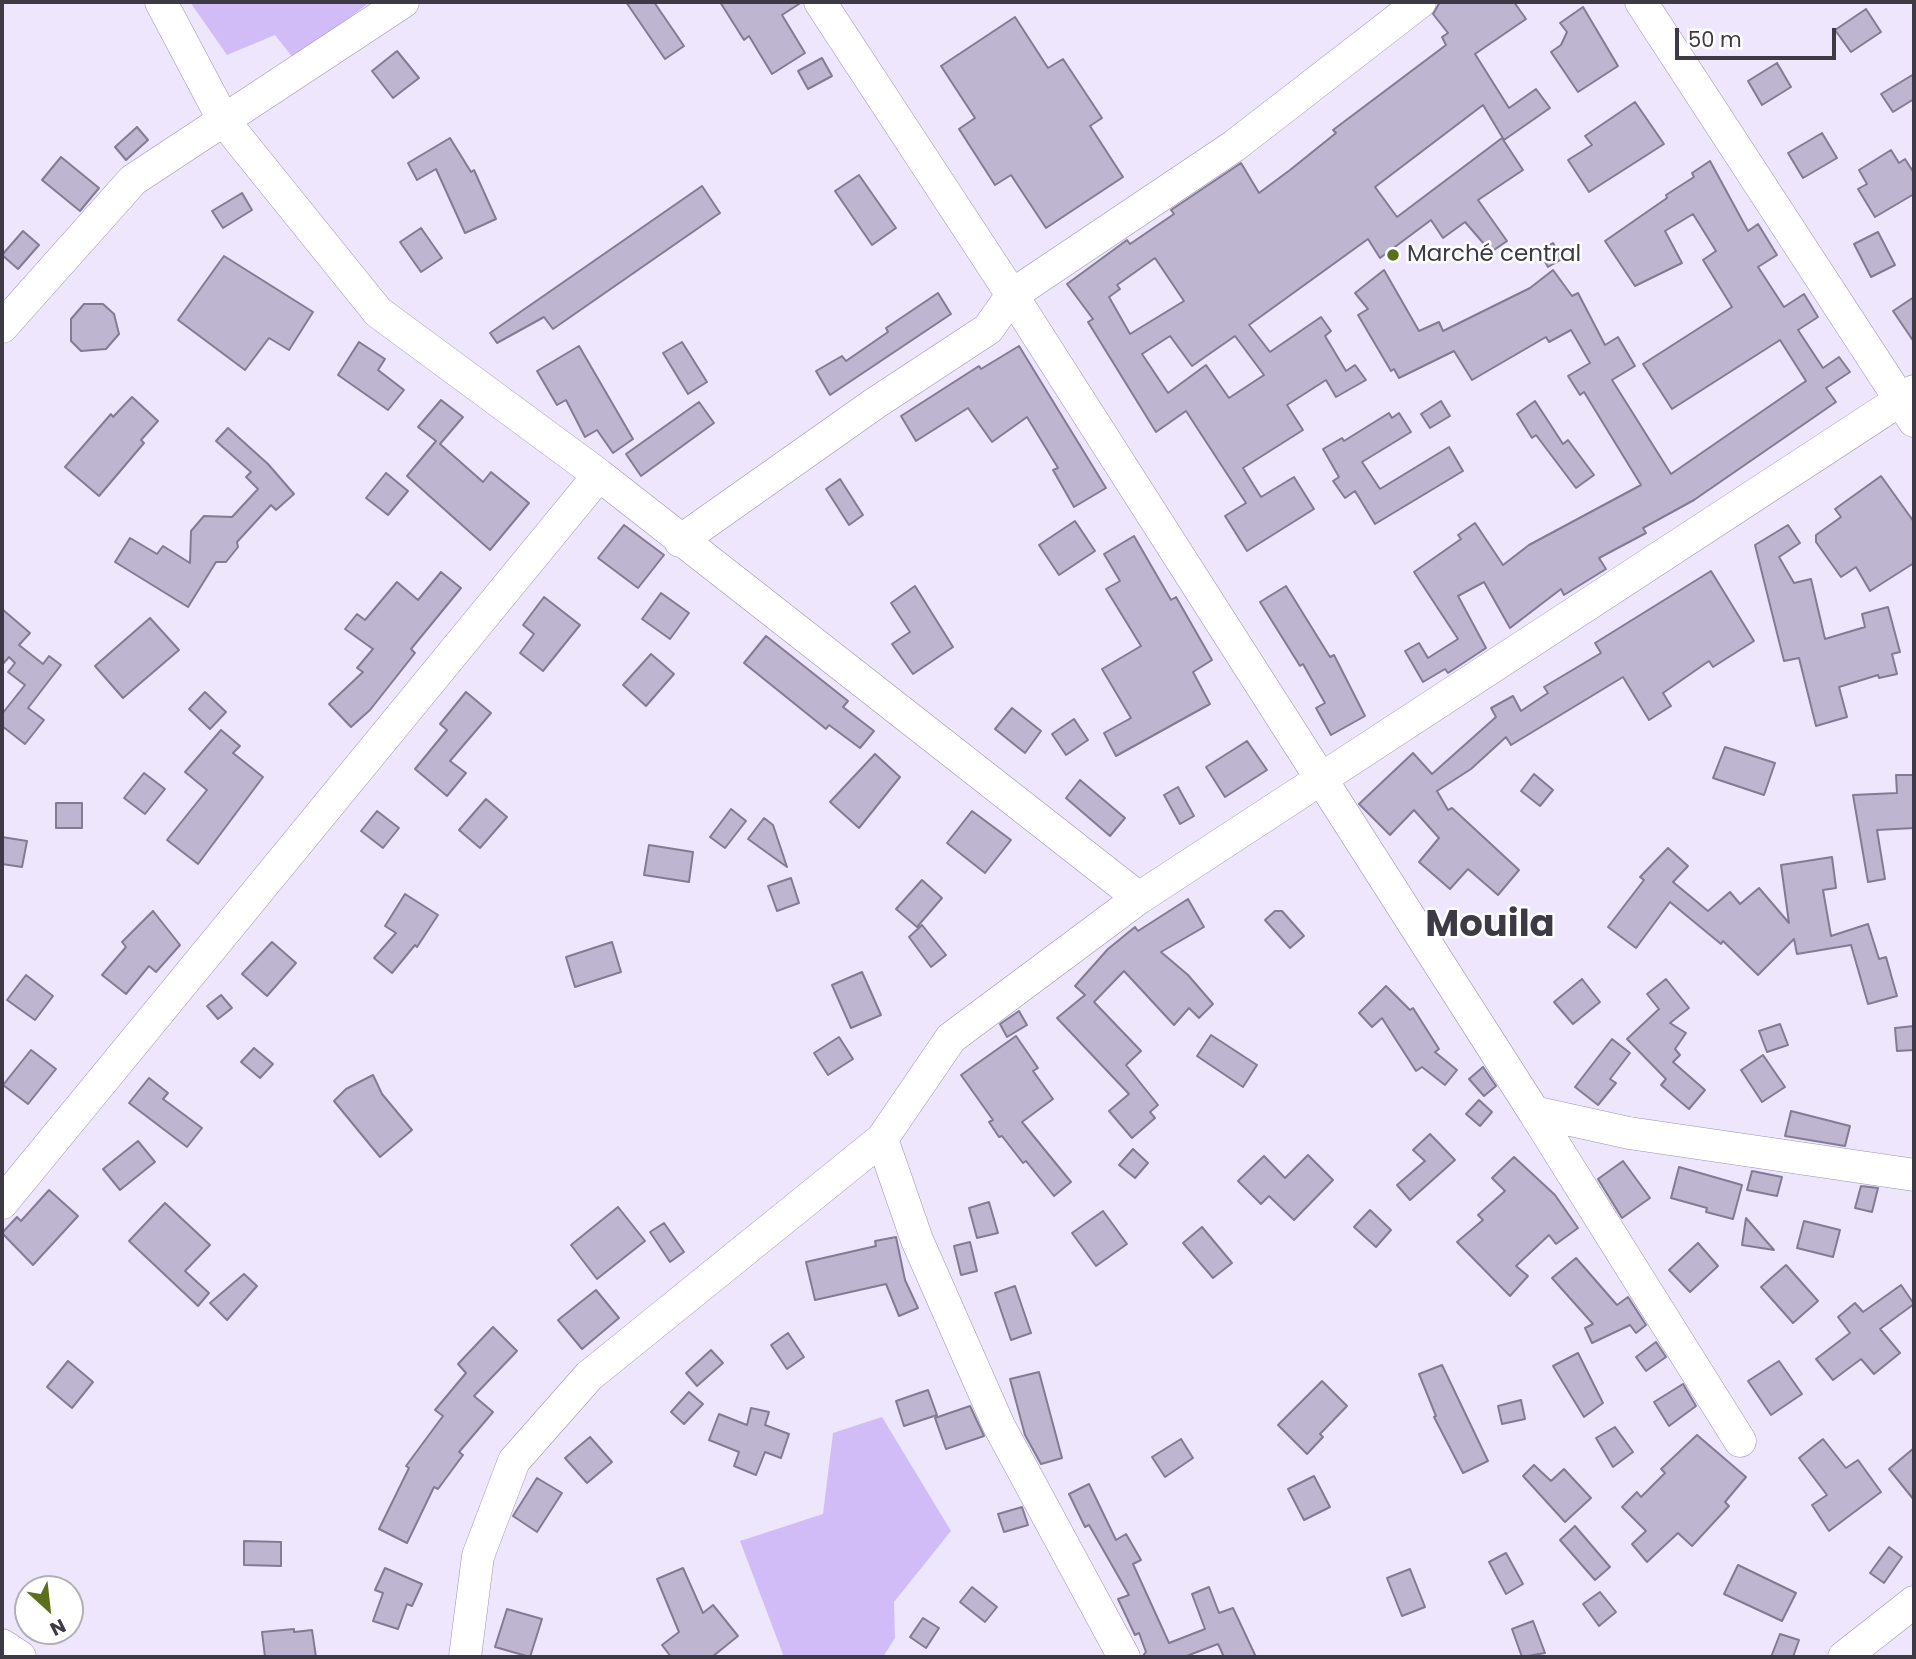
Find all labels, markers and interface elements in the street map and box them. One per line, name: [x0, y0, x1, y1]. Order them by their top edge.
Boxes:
scale bar: [1678, 14, 1839, 58]
text: 50 m: [1688, 25, 1742, 54]
place label: Marché central: [1407, 241, 1581, 269]
marker: Marché central: [1385, 247, 1401, 263]
district label: Mouila: [1425, 905, 1555, 949]
north arrow: [14, 1575, 84, 1645]
text: N: [45, 1612, 70, 1643]

